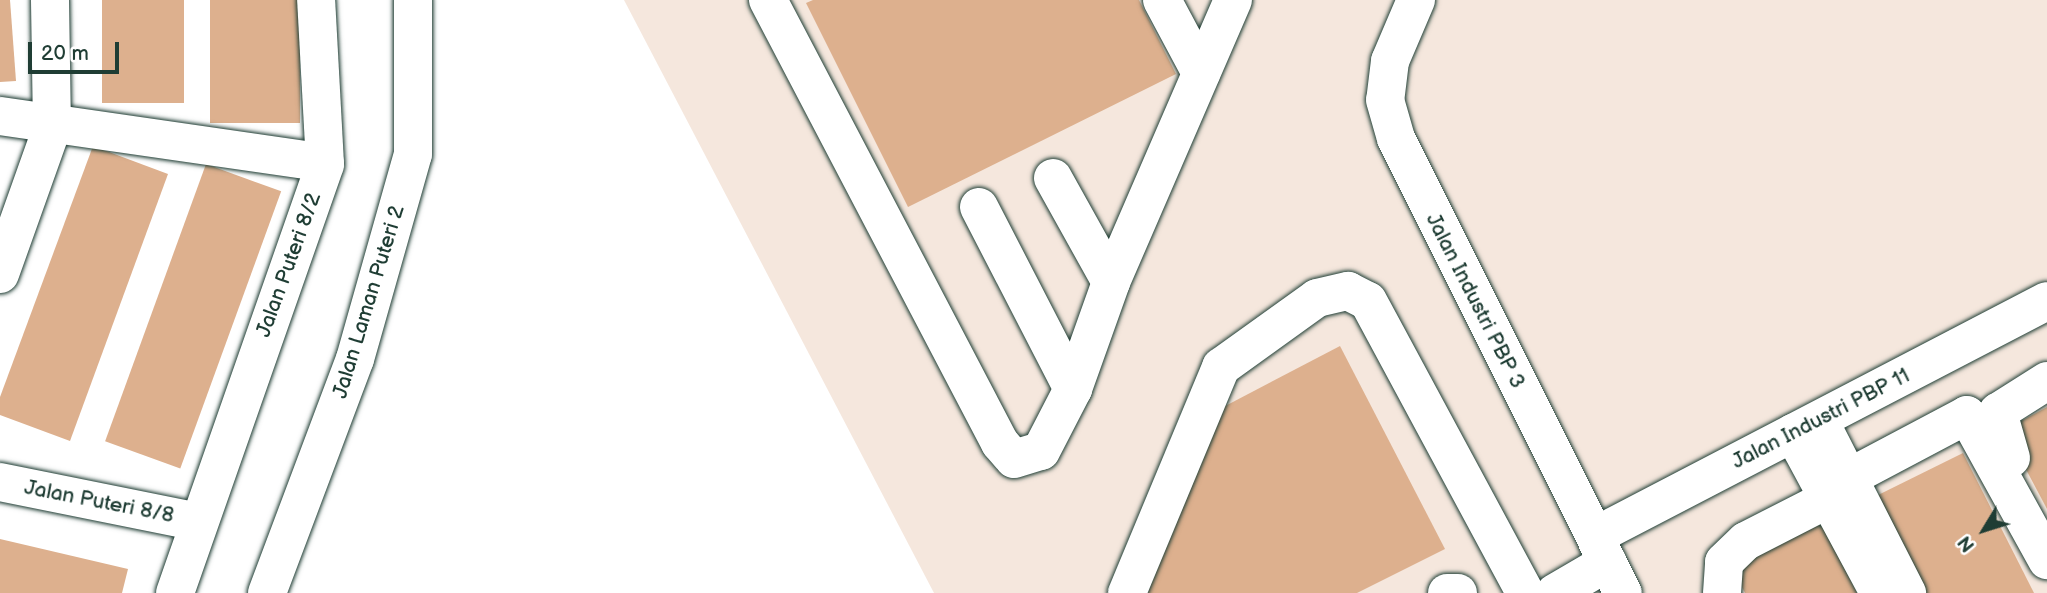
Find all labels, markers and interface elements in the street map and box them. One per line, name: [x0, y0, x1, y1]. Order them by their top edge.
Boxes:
scale bar: [32, 28, 122, 72]
text: 20 m: [41, 41, 89, 66]
street label: Jalan Puteri 8/2: [251, 189, 327, 341]
street label: Jalan Laman Puteri 2: [328, 203, 410, 401]
street label: Jalan Industri PBP 3: [1420, 209, 1530, 393]
street label: Jalan Industri PBP 11: [1728, 363, 1914, 475]
street label: Jalan Puteri 8/8: [22, 475, 176, 529]
north arrow: [1949, 495, 2019, 565]
text: N: [1954, 531, 1981, 556]

